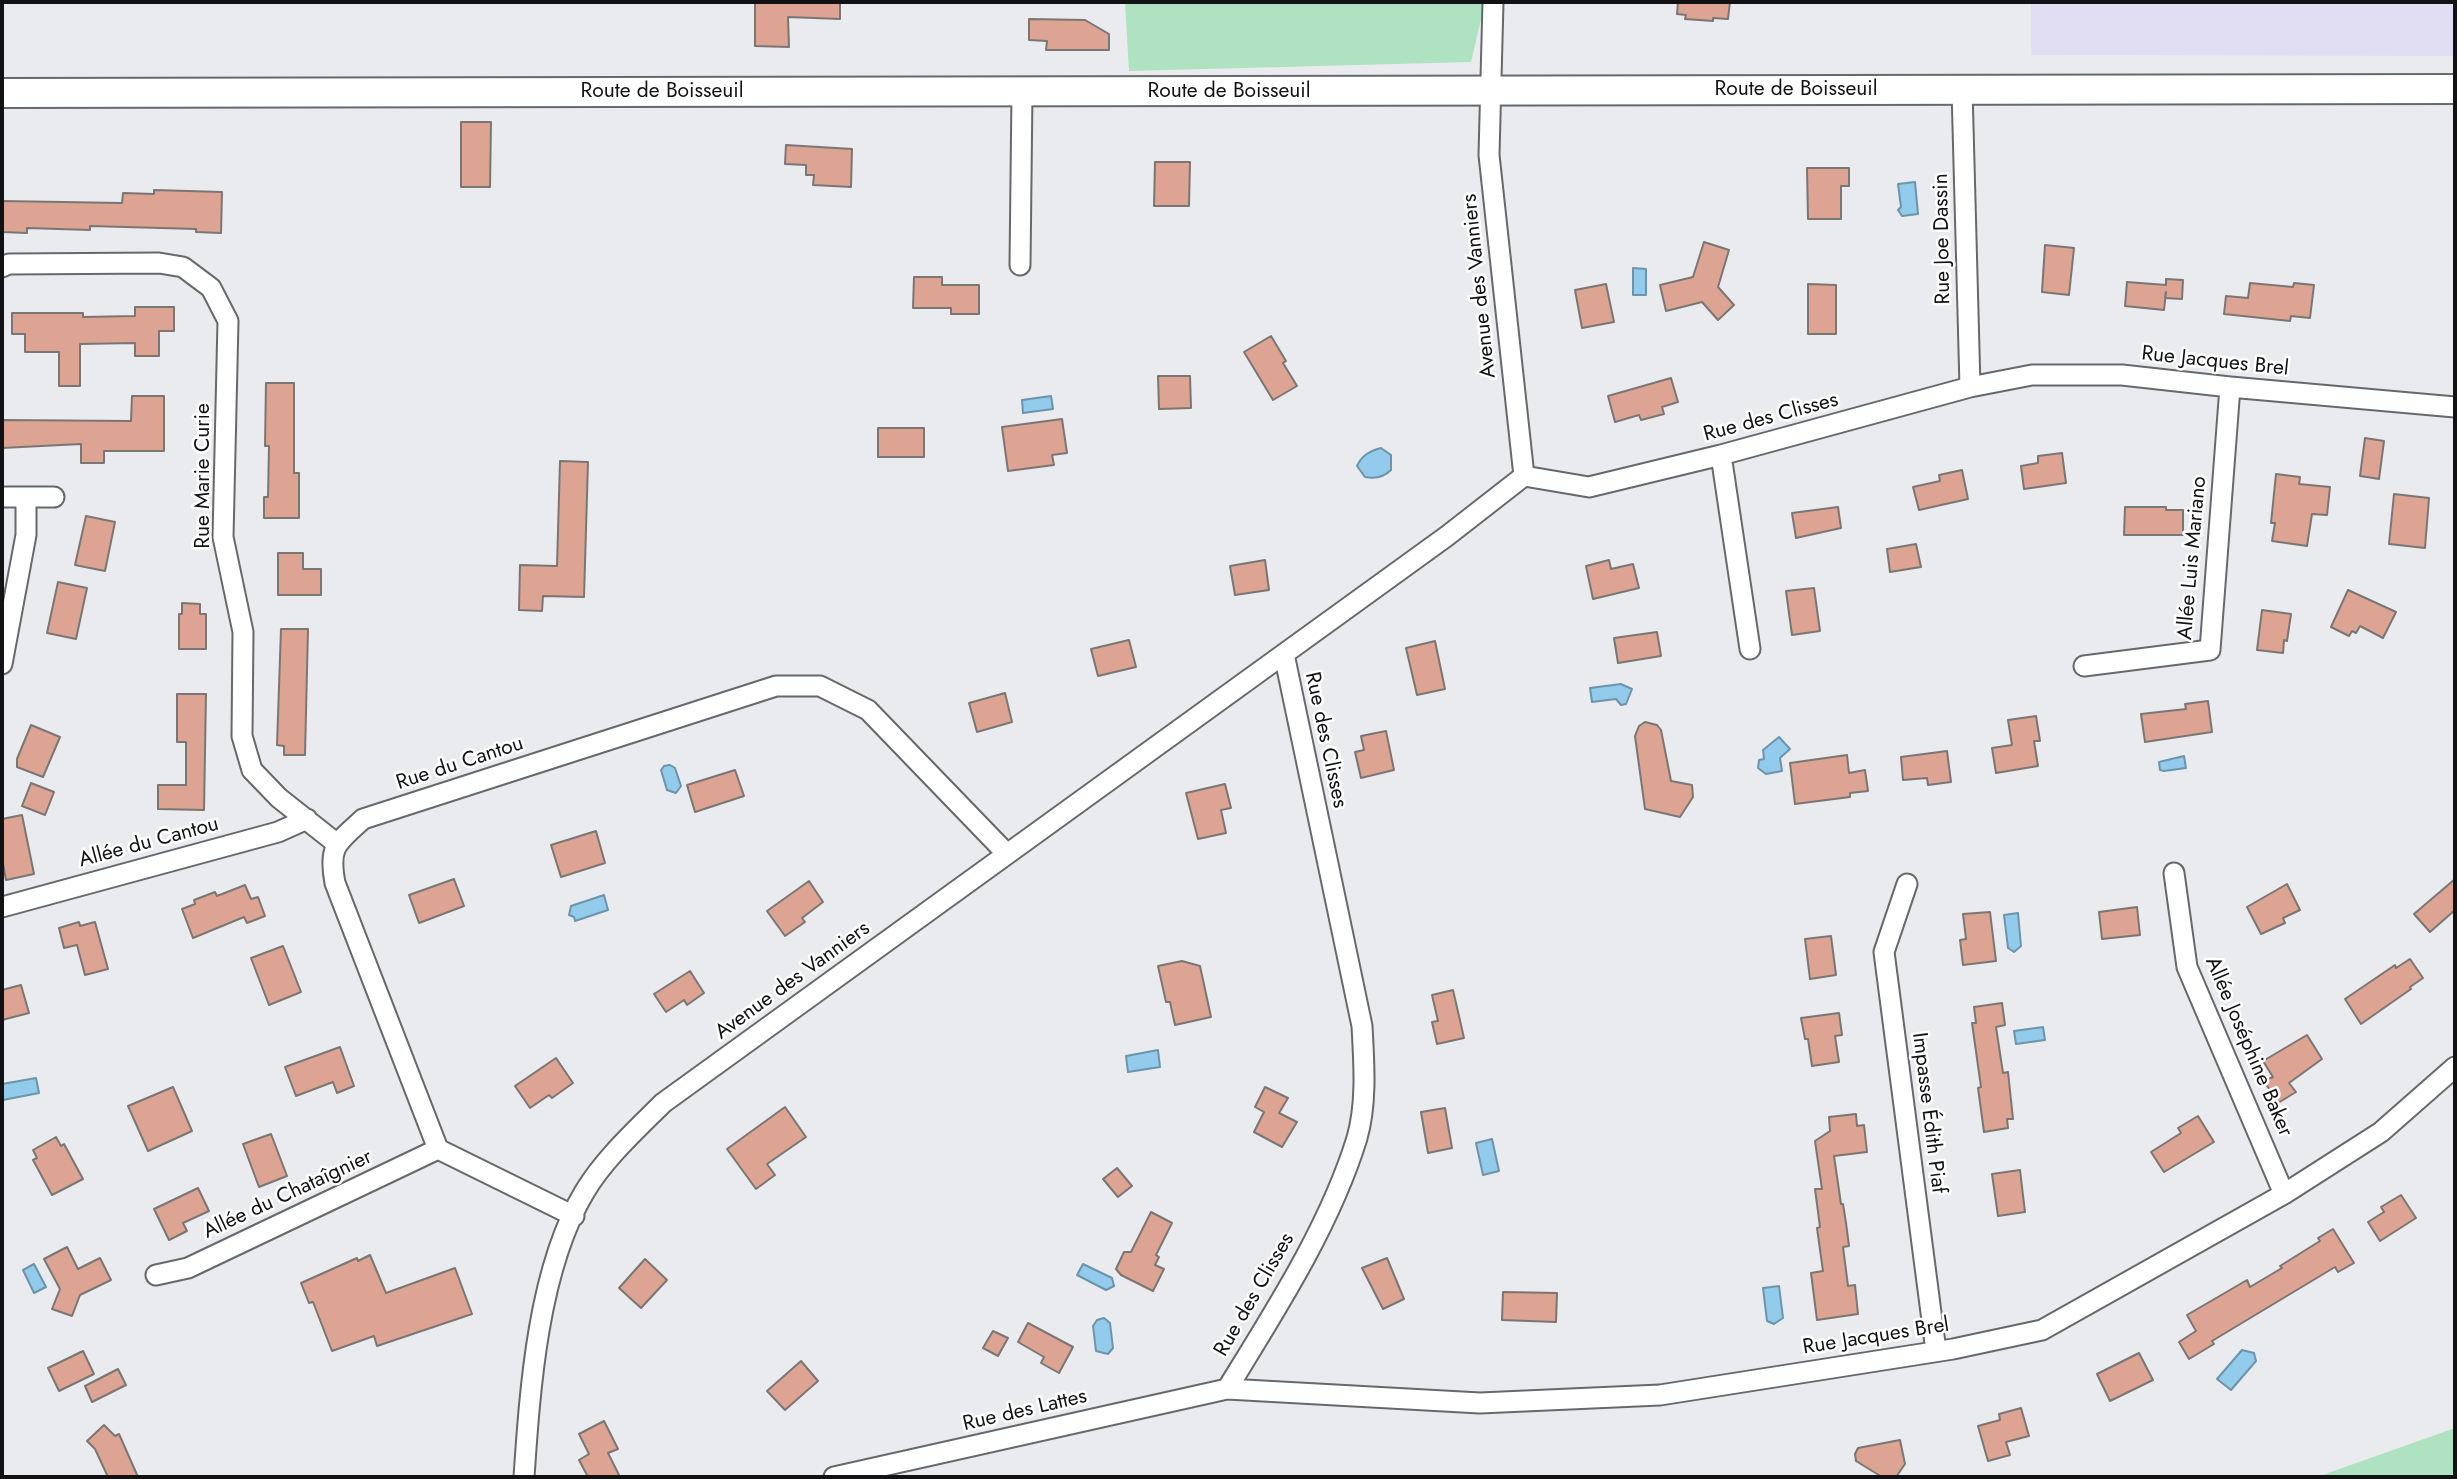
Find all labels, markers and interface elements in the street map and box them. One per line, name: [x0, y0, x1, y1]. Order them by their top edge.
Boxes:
street label: Route de Boisseuil: [1714, 77, 1878, 103]
street label: Route de Boisseuil: [580, 79, 744, 105]
street label: Route de Boisseuil: [1147, 79, 1311, 105]
street label: Rue Joe Dassin: [1929, 173, 1957, 305]
street label: Avenue des Vanniers: [1458, 193, 1502, 379]
street label: Rue Jacques Brel: [2140, 342, 2290, 382]
street label: Rue des Clisses: [1701, 388, 1841, 448]
street label: Rue Marie Curie: [191, 403, 217, 549]
street label: Allée Luis Mariano: [2173, 475, 2213, 641]
street label: Rue des Clisses: [1298, 670, 1352, 810]
street label: Rue du Cantou: [393, 732, 527, 796]
street label: Allée du Cantou: [76, 812, 222, 874]
street label: Avenue des Vanniers: [711, 916, 875, 1046]
street label: Allée Joséphine Baker: [2199, 953, 2297, 1141]
street label: Impasse Édith Piaf: [1906, 1031, 1950, 1195]
street label: Allée du Chataîgnier: [200, 1145, 376, 1245]
street label: Rue des Clisses: [1210, 1229, 1300, 1361]
street label: Rue Jacques Brel: [1801, 1313, 1951, 1361]
street label: Rue des Lattes: [961, 1385, 1089, 1437]

